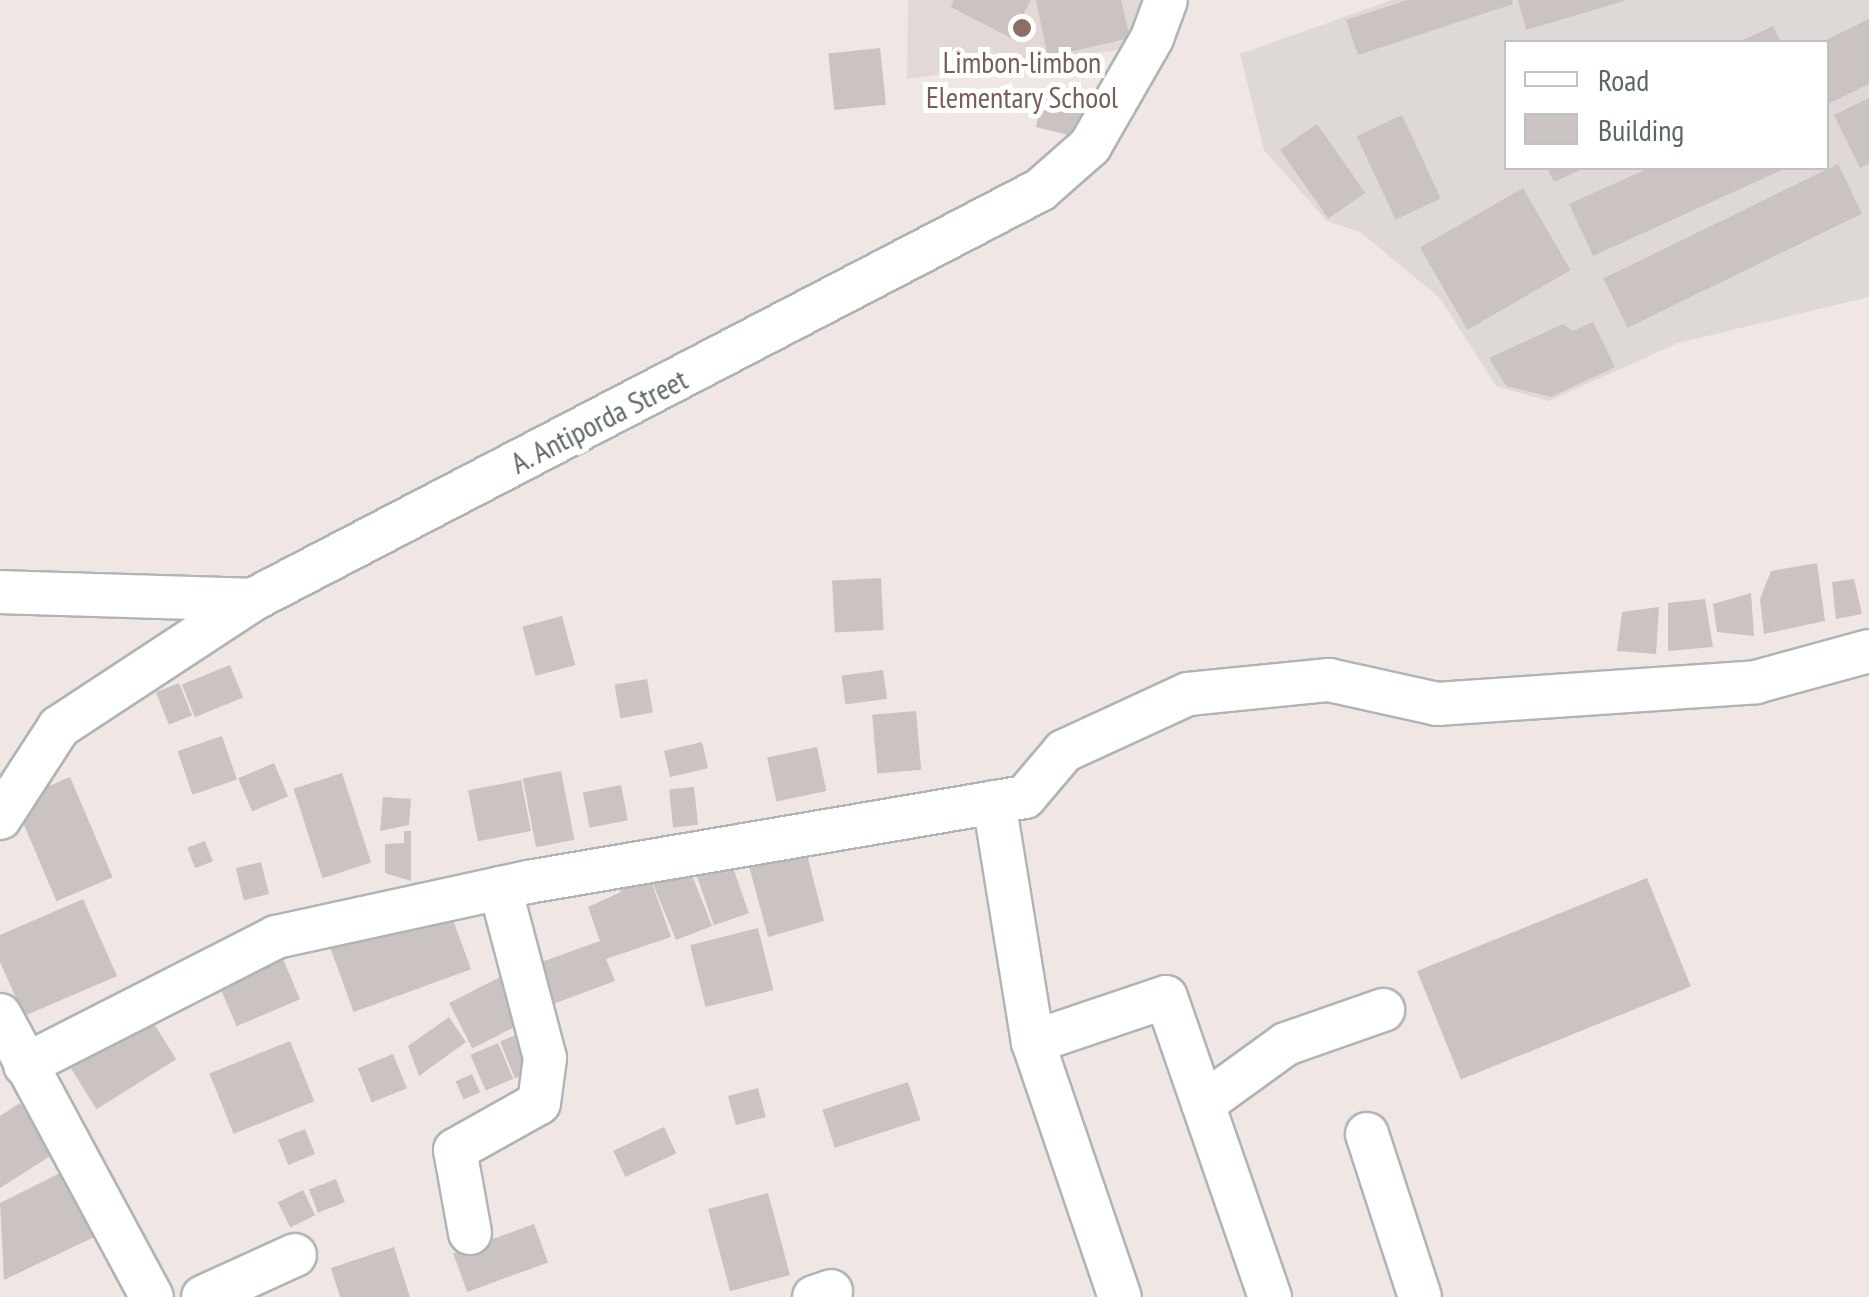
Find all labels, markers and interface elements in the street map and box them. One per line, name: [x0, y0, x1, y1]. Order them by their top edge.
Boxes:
marker: Limbon-limbon Elementary School: [1011, 17, 1033, 39]
legend: [1504, 40, 1829, 170]
place label: Limbon-limbon Elementary School: [925, 44, 1119, 114]
text: Road: [1598, 60, 1649, 99]
text: Building: [1598, 110, 1684, 149]
street label: A. Antiporda Street: [503, 360, 695, 482]

